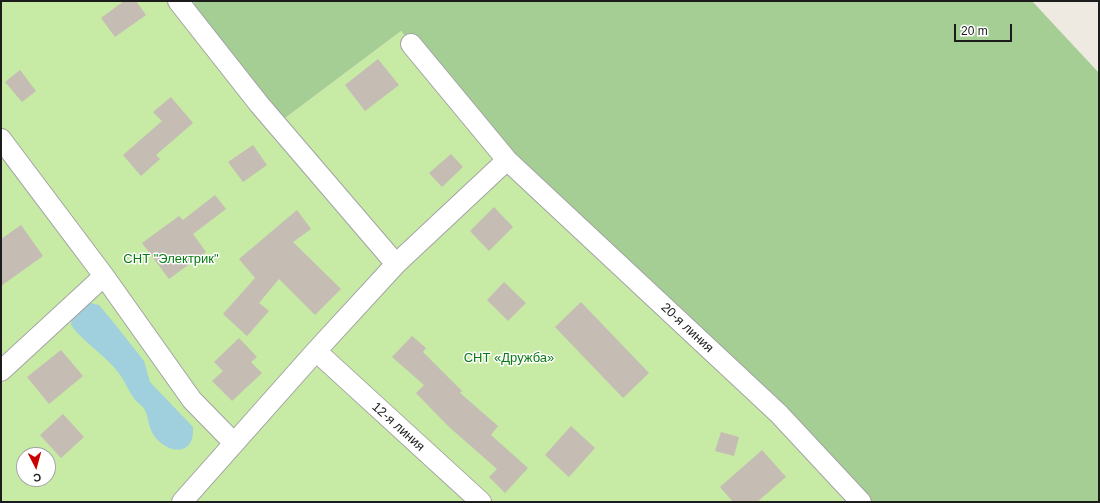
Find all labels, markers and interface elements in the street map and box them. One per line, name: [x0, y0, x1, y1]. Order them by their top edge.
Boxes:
scale bar: [956, 16, 1014, 42]
text: 20 m: [961, 24, 988, 38]
park label: СНТ "Электрик": [123, 251, 219, 267]
street label: 20-я линия: [658, 300, 716, 356]
park label: СНТ «Дружба»: [464, 350, 554, 366]
street label: 12-я линия: [368, 399, 428, 455]
north arrow: [16, 447, 56, 487]
text: С: [33, 472, 42, 484]

